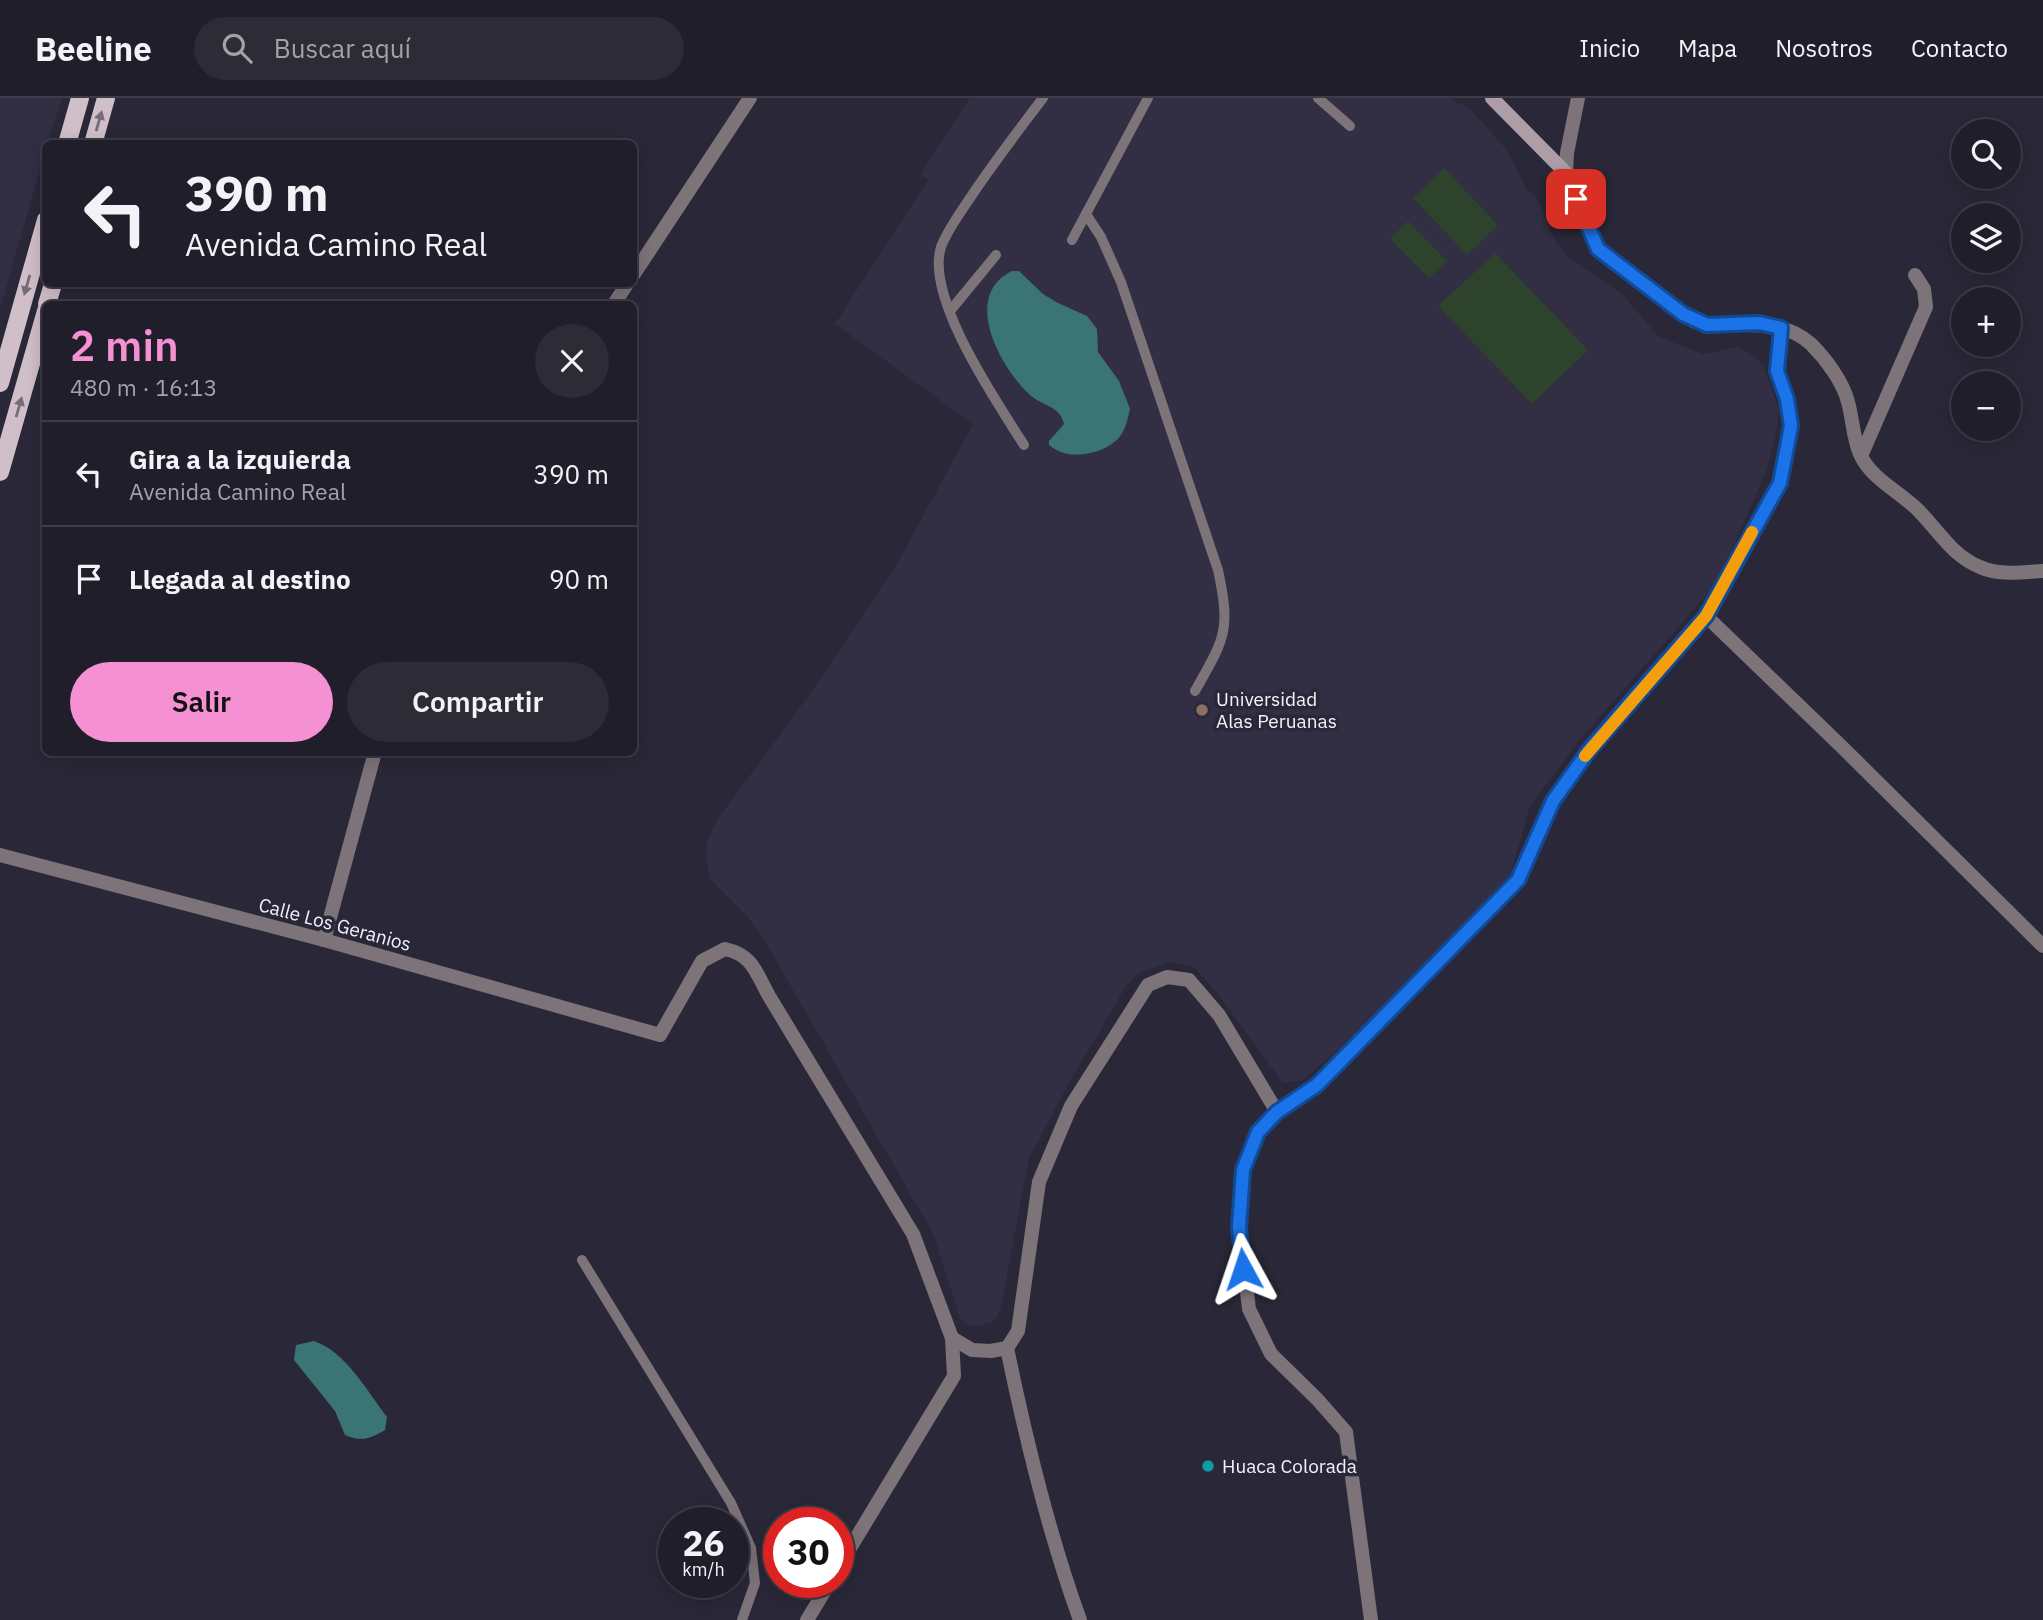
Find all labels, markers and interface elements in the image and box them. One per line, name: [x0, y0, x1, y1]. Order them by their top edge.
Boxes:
search box: [194, 17, 684, 80]
text: Beeline: [35, 27, 152, 70]
icon: search: [218, 29, 256, 67]
text: Buscar aquí: [274, 31, 411, 65]
text: Inicio: [1579, 32, 1640, 64]
text: Mapa: [1678, 32, 1737, 64]
text: Nosotros: [1775, 32, 1873, 64]
text: Contacto: [1911, 32, 2008, 64]
one-way arrow: [95, 110, 105, 131]
map controls: [1951, 119, 2021, 441]
button: search: [1951, 119, 2021, 189]
text: 390 m: [185, 161, 329, 224]
icon: left: [70, 168, 161, 259]
pin: [1546, 169, 1606, 229]
icon: arrive: [1557, 180, 1595, 218]
button: layers: [1951, 203, 2021, 273]
text: Avenida Camino Real: [185, 223, 487, 265]
one-way arrow: [21, 275, 32, 297]
button: +: [1951, 287, 2021, 357]
text: 2 min: [70, 318, 179, 373]
button: close: [535, 324, 609, 398]
button: −: [1951, 371, 2021, 441]
text: 480 m · 16:13: [70, 372, 217, 402]
one-way arrow: [14, 396, 24, 417]
text: Gira a la izquierda: [129, 442, 351, 476]
icon: left: [70, 455, 108, 493]
text: 390 m: [533, 457, 609, 491]
text: Avenida Camino Real: [129, 476, 346, 506]
icon: arrive: [70, 560, 108, 598]
text: Llegada al destino: [129, 562, 351, 596]
text: 90 m: [549, 562, 609, 596]
button: Salir: [70, 662, 333, 742]
button: Compartir: [347, 662, 609, 742]
place label: Universidad Alas Peruanas: [1216, 687, 1337, 733]
marker: Universidad Alas Peruanas: [1194, 702, 1210, 718]
street label: Calle Los Geranios: [256, 892, 414, 956]
position arrow: [1206, 1232, 1280, 1306]
place label: Huaca Colorada: [1222, 1454, 1357, 1478]
marker: Huaca Colorada: [1200, 1458, 1216, 1474]
speed limit sign: 30: [763, 1507, 854, 1598]
text: 26: [682, 1520, 725, 1566]
text: km/h: [682, 1558, 725, 1581]

